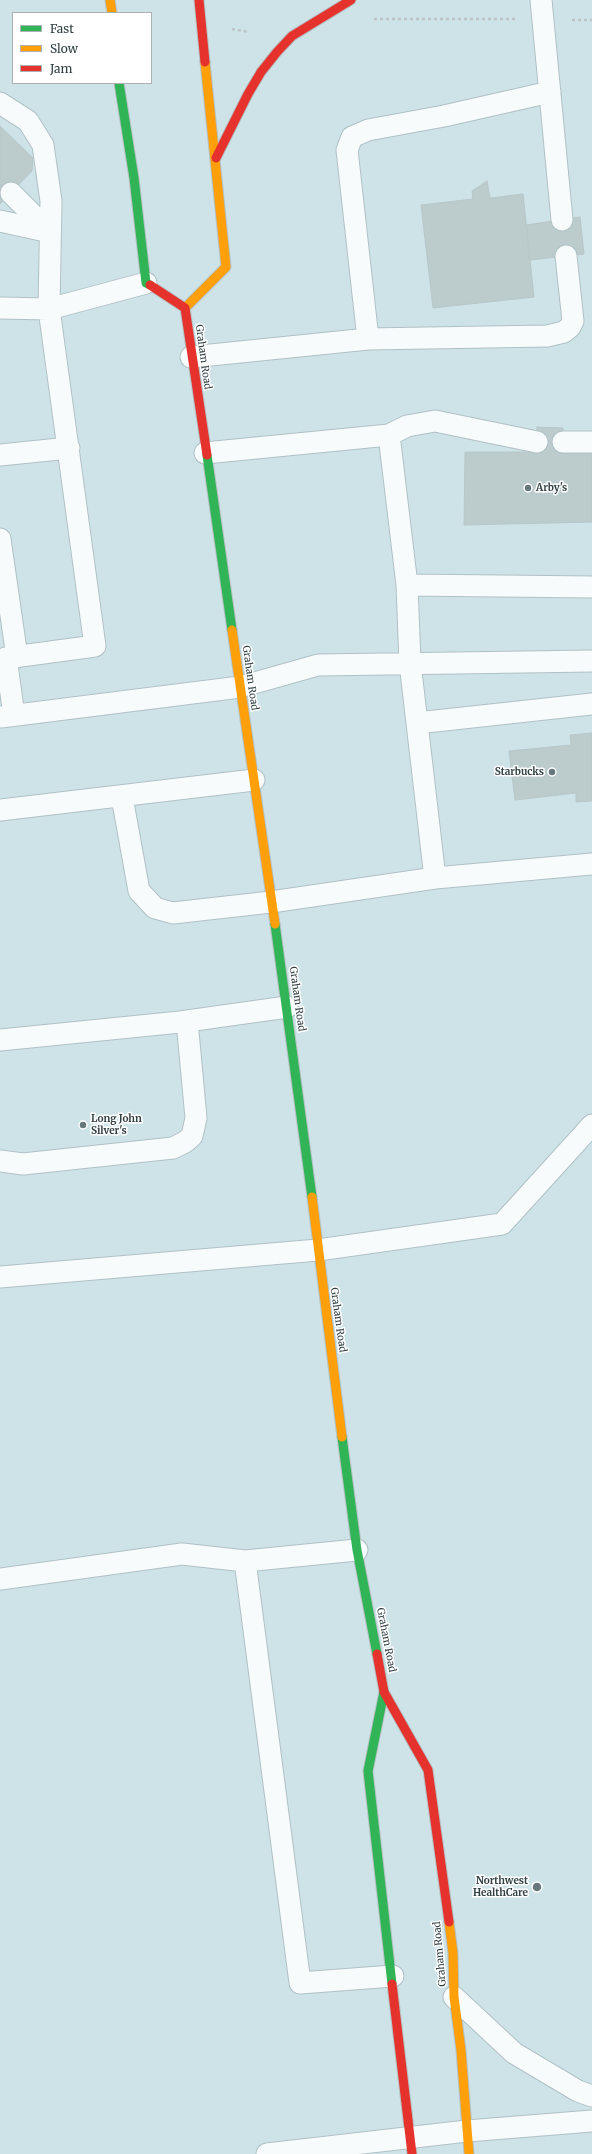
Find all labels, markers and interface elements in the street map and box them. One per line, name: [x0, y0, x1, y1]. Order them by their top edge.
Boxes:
legend: [12, 12, 152, 84]
text: Fast: [50, 21, 74, 36]
text: Slow: [50, 41, 78, 56]
text: Jam: [50, 61, 72, 76]
street label: Graham Road: [193, 324, 213, 390]
place label: Arby's: [536, 482, 567, 494]
marker: Arby's: [523, 483, 533, 493]
street label: Graham Road: [240, 645, 260, 711]
place label: Starbucks: [495, 766, 544, 778]
marker: Starbucks: [547, 767, 557, 777]
street label: Graham Road: [287, 966, 307, 1032]
place label: Long John Silver's: [91, 1113, 142, 1136]
marker: Long John Silver's: [78, 1120, 88, 1130]
street label: Graham Road: [328, 1287, 348, 1353]
street label: Graham Road: [374, 1607, 398, 1673]
place label: Northwest HealthCare: [473, 1875, 528, 1898]
marker: Northwest HealthCare: [531, 1881, 543, 1893]
street label: Graham Road: [431, 1921, 449, 1987]

